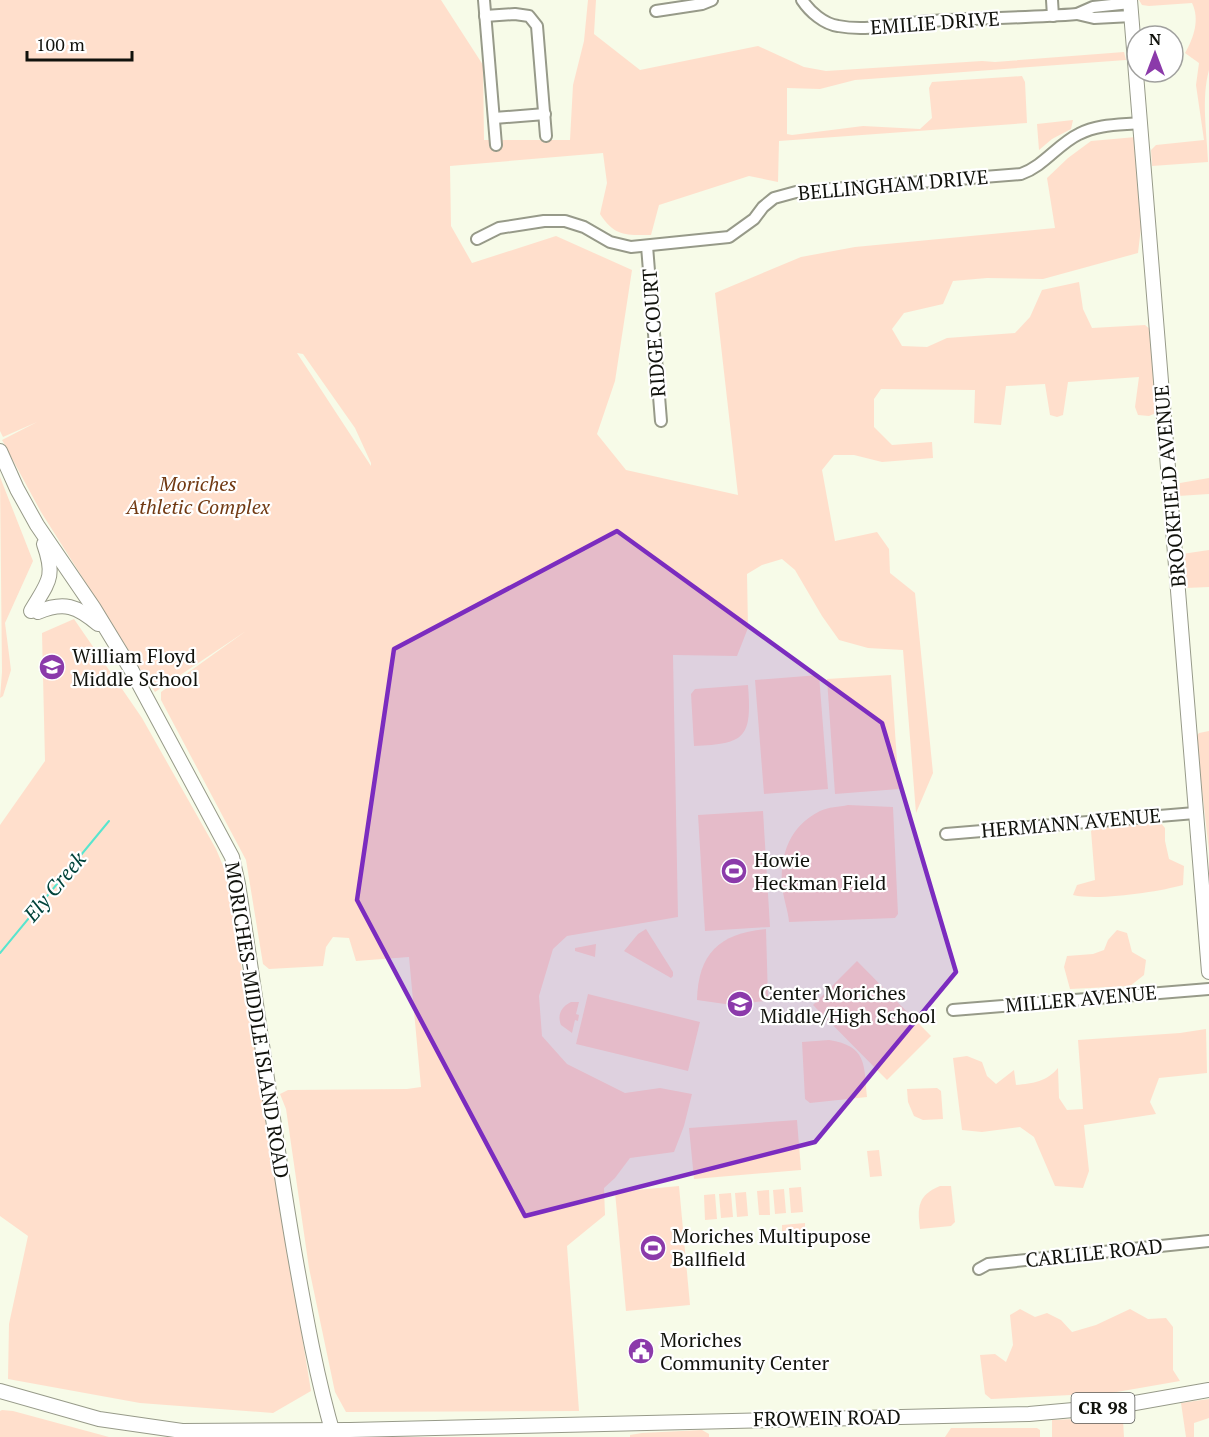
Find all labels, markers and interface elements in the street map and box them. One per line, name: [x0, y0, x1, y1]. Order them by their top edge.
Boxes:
street label: EMILIE DRIVE: [869, 5, 1001, 40]
scale bar: [27, 24, 132, 62]
north arrow: [1125, 24, 1185, 84]
text: N: [1149, 28, 1161, 50]
text: 100 m: [36, 32, 85, 56]
street label: BELLINGHAM DRIVE: [797, 163, 989, 206]
street label: RIDGE COURT: [636, 268, 671, 398]
street label: BROOKFIELD AVENUE: [1147, 384, 1192, 588]
park label: Moriches Athletic Complex: [125, 470, 271, 520]
place label: William Floyd Middle School: [72, 642, 198, 692]
school or university icon: William Floyd Middle School: [37, 652, 67, 682]
street label: HERMANN AVENUE: [980, 801, 1162, 844]
water label: Ely Creek: [16, 845, 92, 928]
place label: Howie Heckman Field: [754, 846, 886, 896]
sports icon: Howie Heckman Field: [719, 856, 749, 886]
street label: MORICHES-MIDDLE ISLAND ROAD: [219, 860, 296, 1180]
street label: MILLER AVENUE: [1004, 978, 1158, 1019]
place label: Center Moriches Middle/High School: [760, 979, 936, 1029]
school or university icon: Center Moriches Middle/High School: [725, 989, 755, 1019]
place label: Moriches Multipupose Ballfield: [672, 1222, 871, 1272]
street label: CARLILE ROAD: [1024, 1232, 1164, 1273]
sports icon: Moriches Multipupose Ballfield: [638, 1233, 668, 1263]
place label: Moriches Community Center: [660, 1326, 830, 1376]
public building icon: Moriches Community Center: [626, 1336, 656, 1366]
road number: CR 98: [1072, 1393, 1134, 1423]
street label: FROWEIN ROAD: [753, 1403, 901, 1432]

